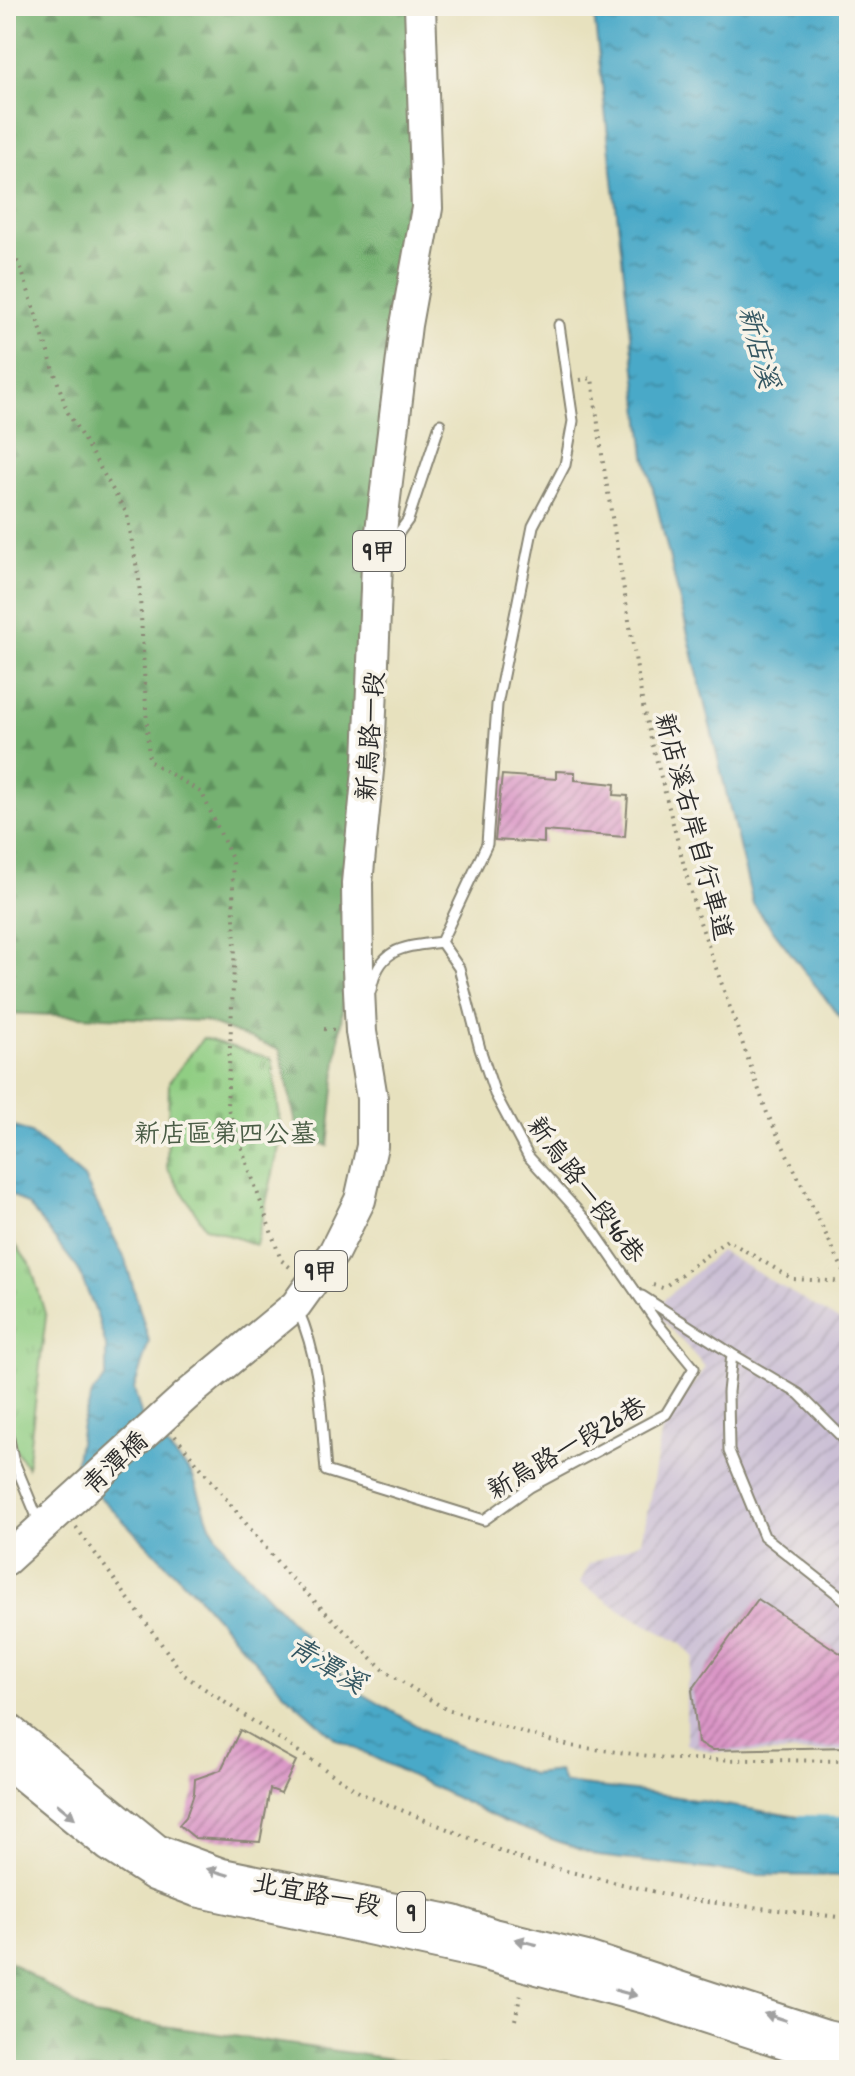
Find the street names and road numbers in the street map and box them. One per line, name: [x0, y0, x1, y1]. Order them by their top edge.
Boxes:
road number: 9甲: [353, 531, 405, 571]
street label: 新烏路一段: [347, 670, 391, 802]
street label: 新店溪右岸自行車道: [648, 708, 742, 944]
street label: 新烏路一段46巷: [520, 1108, 654, 1270]
road number: 9甲: [295, 1251, 347, 1291]
street label: 新烏路一段26巷: [480, 1387, 652, 1507]
street label: 青潭橋: [74, 1423, 154, 1501]
street label: 北宜路一段: [250, 1863, 384, 1923]
road number: 9: [397, 1892, 425, 1932]

